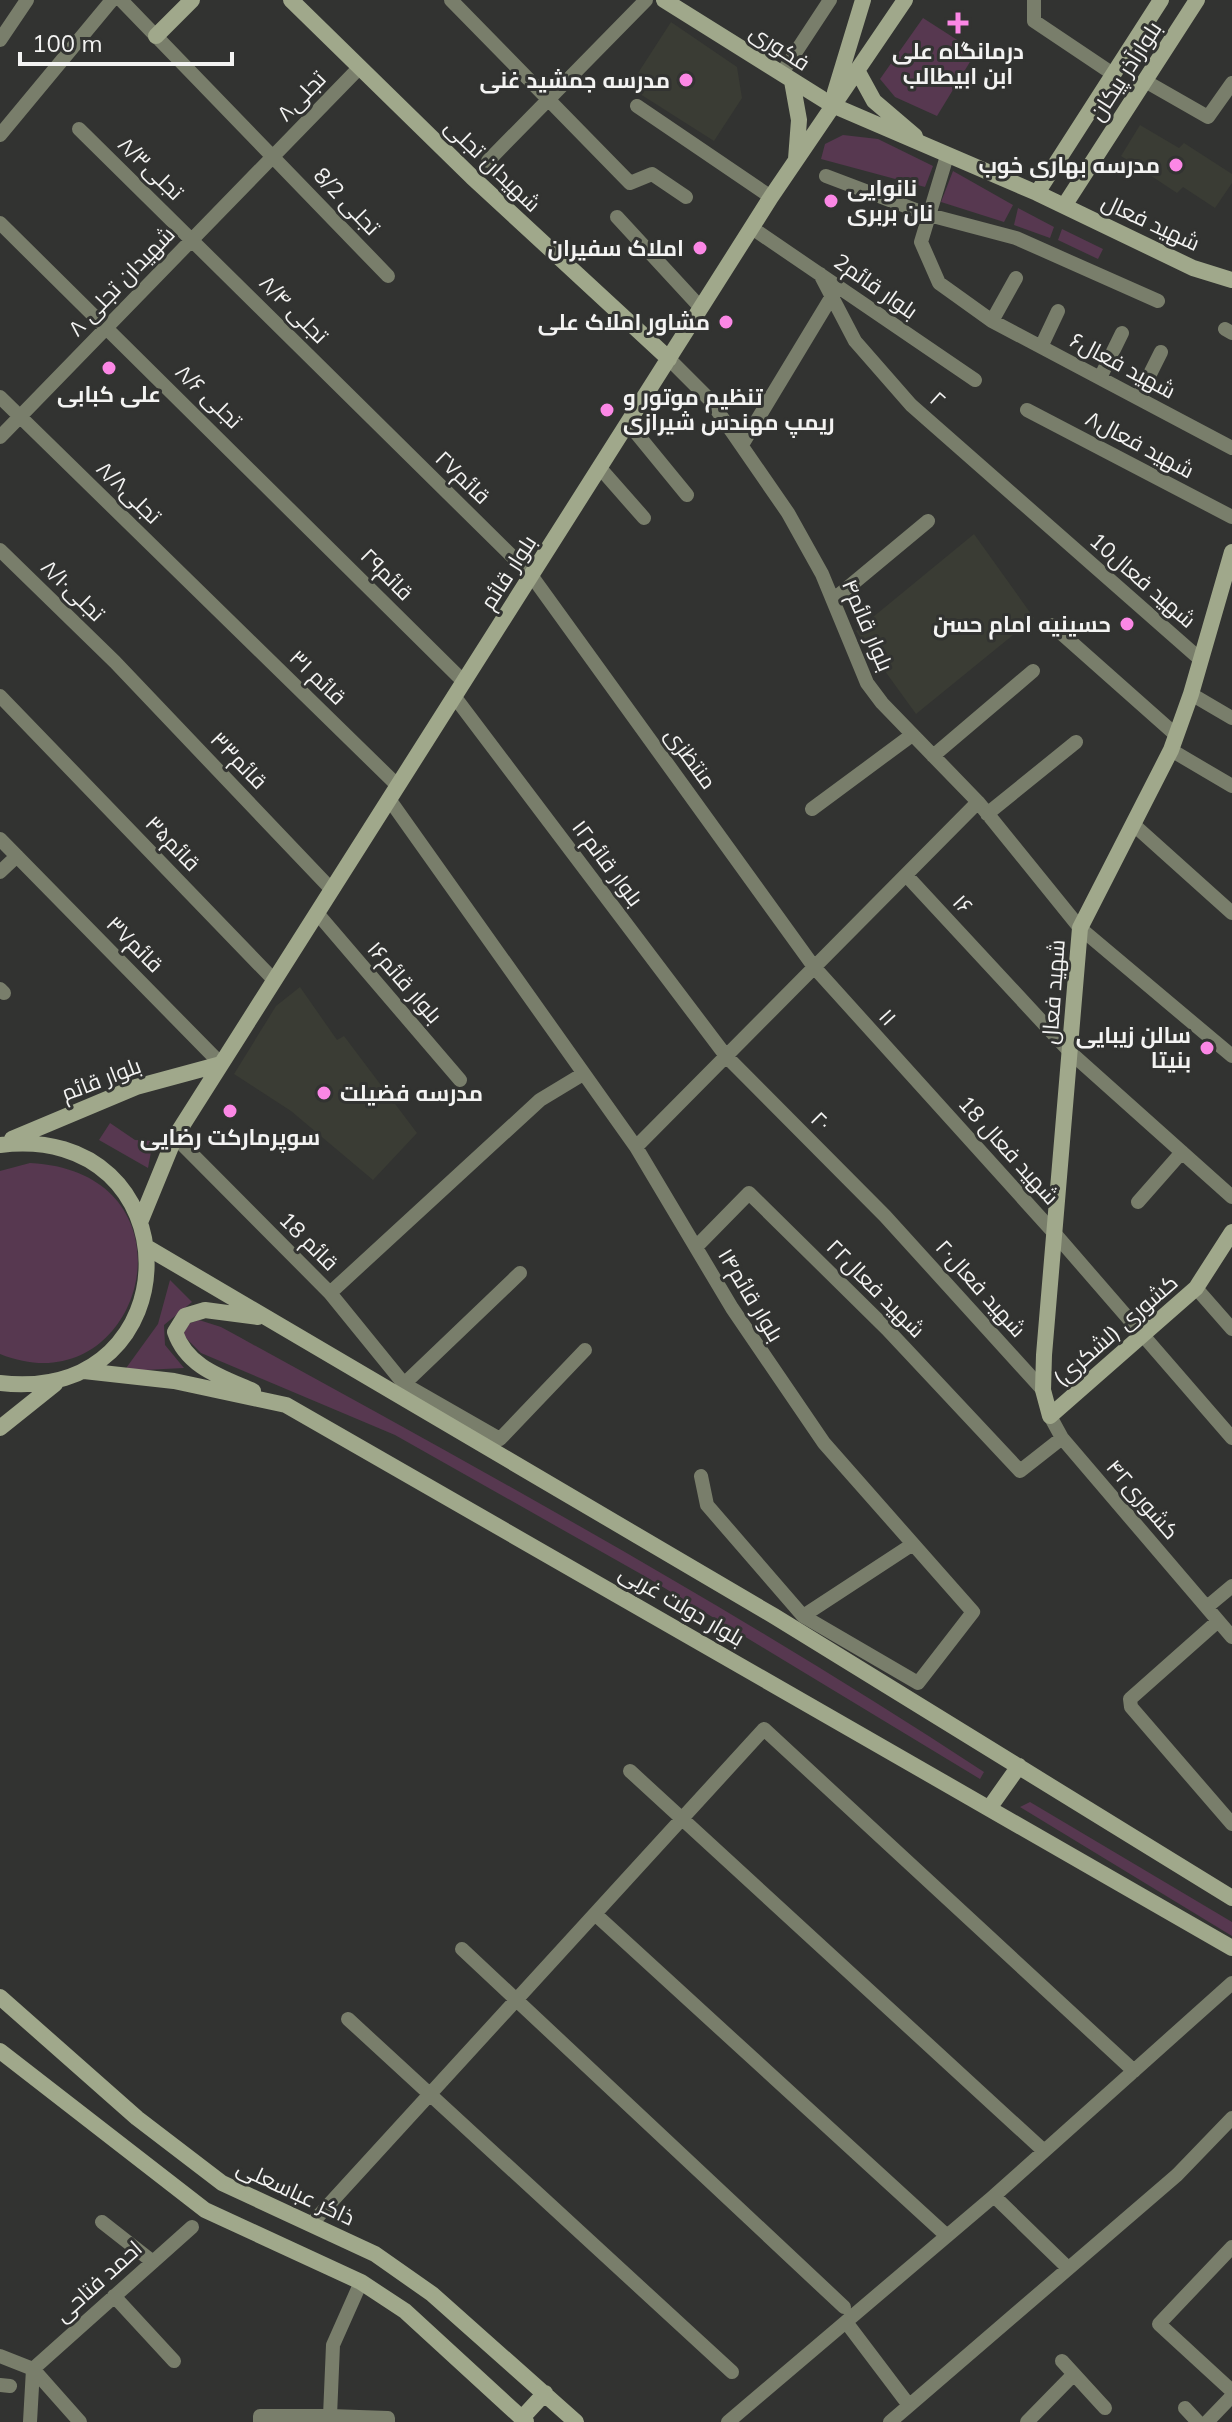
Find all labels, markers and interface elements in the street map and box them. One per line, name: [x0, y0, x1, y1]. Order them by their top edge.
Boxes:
marker: درمانگاه علی ابن ابیطالب: [947, 12, 969, 34]
scale bar: [20, 16, 232, 66]
street label: بلوارآذر پیکان: [1082, 16, 1168, 127]
street label: فکوری: [745, 17, 815, 77]
text: 100 m: [32, 28, 103, 58]
place label: درمانگاه علی ابن ابیطالب: [892, 37, 1024, 90]
street label: تجلی۸: [270, 65, 332, 127]
place label: مدرسه جمشید غنی: [480, 66, 670, 94]
marker: مدرسه جمشید غنی: [677, 71, 695, 89]
street label: شهیدان تجلی: [439, 112, 547, 218]
street label: تجلی۸/۳: [112, 130, 190, 206]
place label: مدرسه بهاری خوب: [978, 151, 1160, 179]
marker: مدرسه بهاری خوب: [1167, 156, 1185, 174]
street label: 8/2 تجلی: [308, 161, 386, 241]
place label: نانوایی نان بربری: [847, 174, 933, 227]
street label: شهید فعال: [1097, 187, 1205, 257]
marker: نانوایی نان بربری: [822, 192, 840, 210]
street label: شهیدان تجلی ۸: [62, 220, 180, 342]
place label: املاک سفیران: [548, 234, 684, 262]
marker: املاک سفیران: [691, 239, 709, 257]
street label: 2بلوار قائم: [827, 247, 923, 327]
street label: ۸/۴ تجلی: [254, 269, 334, 349]
place label: مشاور املاک علی: [538, 308, 710, 336]
marker: مشاور املاک علی: [717, 313, 735, 331]
street label: شهید فعال۶: [1065, 325, 1181, 405]
street label: تجلی ۸/۶: [170, 358, 248, 435]
marker: علی کبابی: [100, 359, 118, 377]
place label: علی کبابی: [57, 380, 161, 408]
place label: تنظیم موتور و ریمپ مهندس شیرازی: [623, 383, 835, 438]
street label: ۲: [924, 385, 952, 413]
marker: تنظیم موتور و ریمپ مهندس شیرازی: [598, 401, 616, 419]
street label: شهید فعال۸: [1081, 404, 1199, 484]
street label: قائم۲۷: [428, 444, 496, 511]
street label: تجلی۸/۸: [91, 454, 167, 530]
street label: 10شهید فعال: [1084, 526, 1202, 634]
street label: بلوار قائم: [474, 530, 544, 616]
street label: قائم۲۹: [353, 542, 419, 608]
street label: تجلی۸/۱۰: [35, 553, 111, 627]
street label: بلوار قائم۴: [834, 575, 900, 676]
place label: حسینیه امام حسن: [933, 610, 1111, 640]
marker: حسینیه امام حسن: [1118, 615, 1136, 633]
street label: قائم ۳۱: [283, 643, 352, 712]
street label: منتظزی: [659, 722, 723, 794]
street label: قائم۳۳: [203, 725, 273, 796]
street label: قائم۳۵: [138, 809, 206, 878]
street label: بلوار قائم۱۲: [565, 814, 650, 913]
street label: ۱۶: [947, 888, 979, 920]
street label: قائم۳۷: [99, 910, 169, 980]
street label: بلوار قائم۱۶: [360, 935, 448, 1030]
street label: شهید فعال: [1035, 939, 1071, 1045]
street label: ۱۱: [873, 1003, 903, 1031]
place label: سالن زیبایی بنیتا: [1076, 1021, 1191, 1074]
marker: سالن زیبایی بنیتا: [1198, 1039, 1216, 1057]
street label: بلوار قائم: [57, 1051, 145, 1109]
place label: مدرسه فضیلت: [340, 1079, 483, 1107]
marker: مدرسه فضیلت: [315, 1084, 333, 1102]
street label: 18 شهید فعال: [953, 1090, 1065, 1210]
marker: سوپرمارکت رضایی: [221, 1102, 239, 1120]
street label: ۲۰: [805, 1105, 837, 1137]
place label: سوپرمارکت رضایی: [140, 1123, 320, 1153]
street label: 18 قائم: [272, 1206, 344, 1278]
street label: شهید فعال۲۲: [821, 1233, 931, 1343]
street label: شهید فعال۲۰: [930, 1233, 1032, 1343]
street label: بلوار قائم۱۴: [710, 1243, 790, 1348]
street label: کشوری (لشکری): [1047, 1268, 1183, 1392]
street label: کشوری۴۲: [1101, 1453, 1185, 1545]
street label: بلوار دولت غربی: [614, 1558, 750, 1652]
street label: ذاکر عباسعلی: [233, 2152, 359, 2232]
street label: احمد فتاحی: [48, 2234, 148, 2328]

